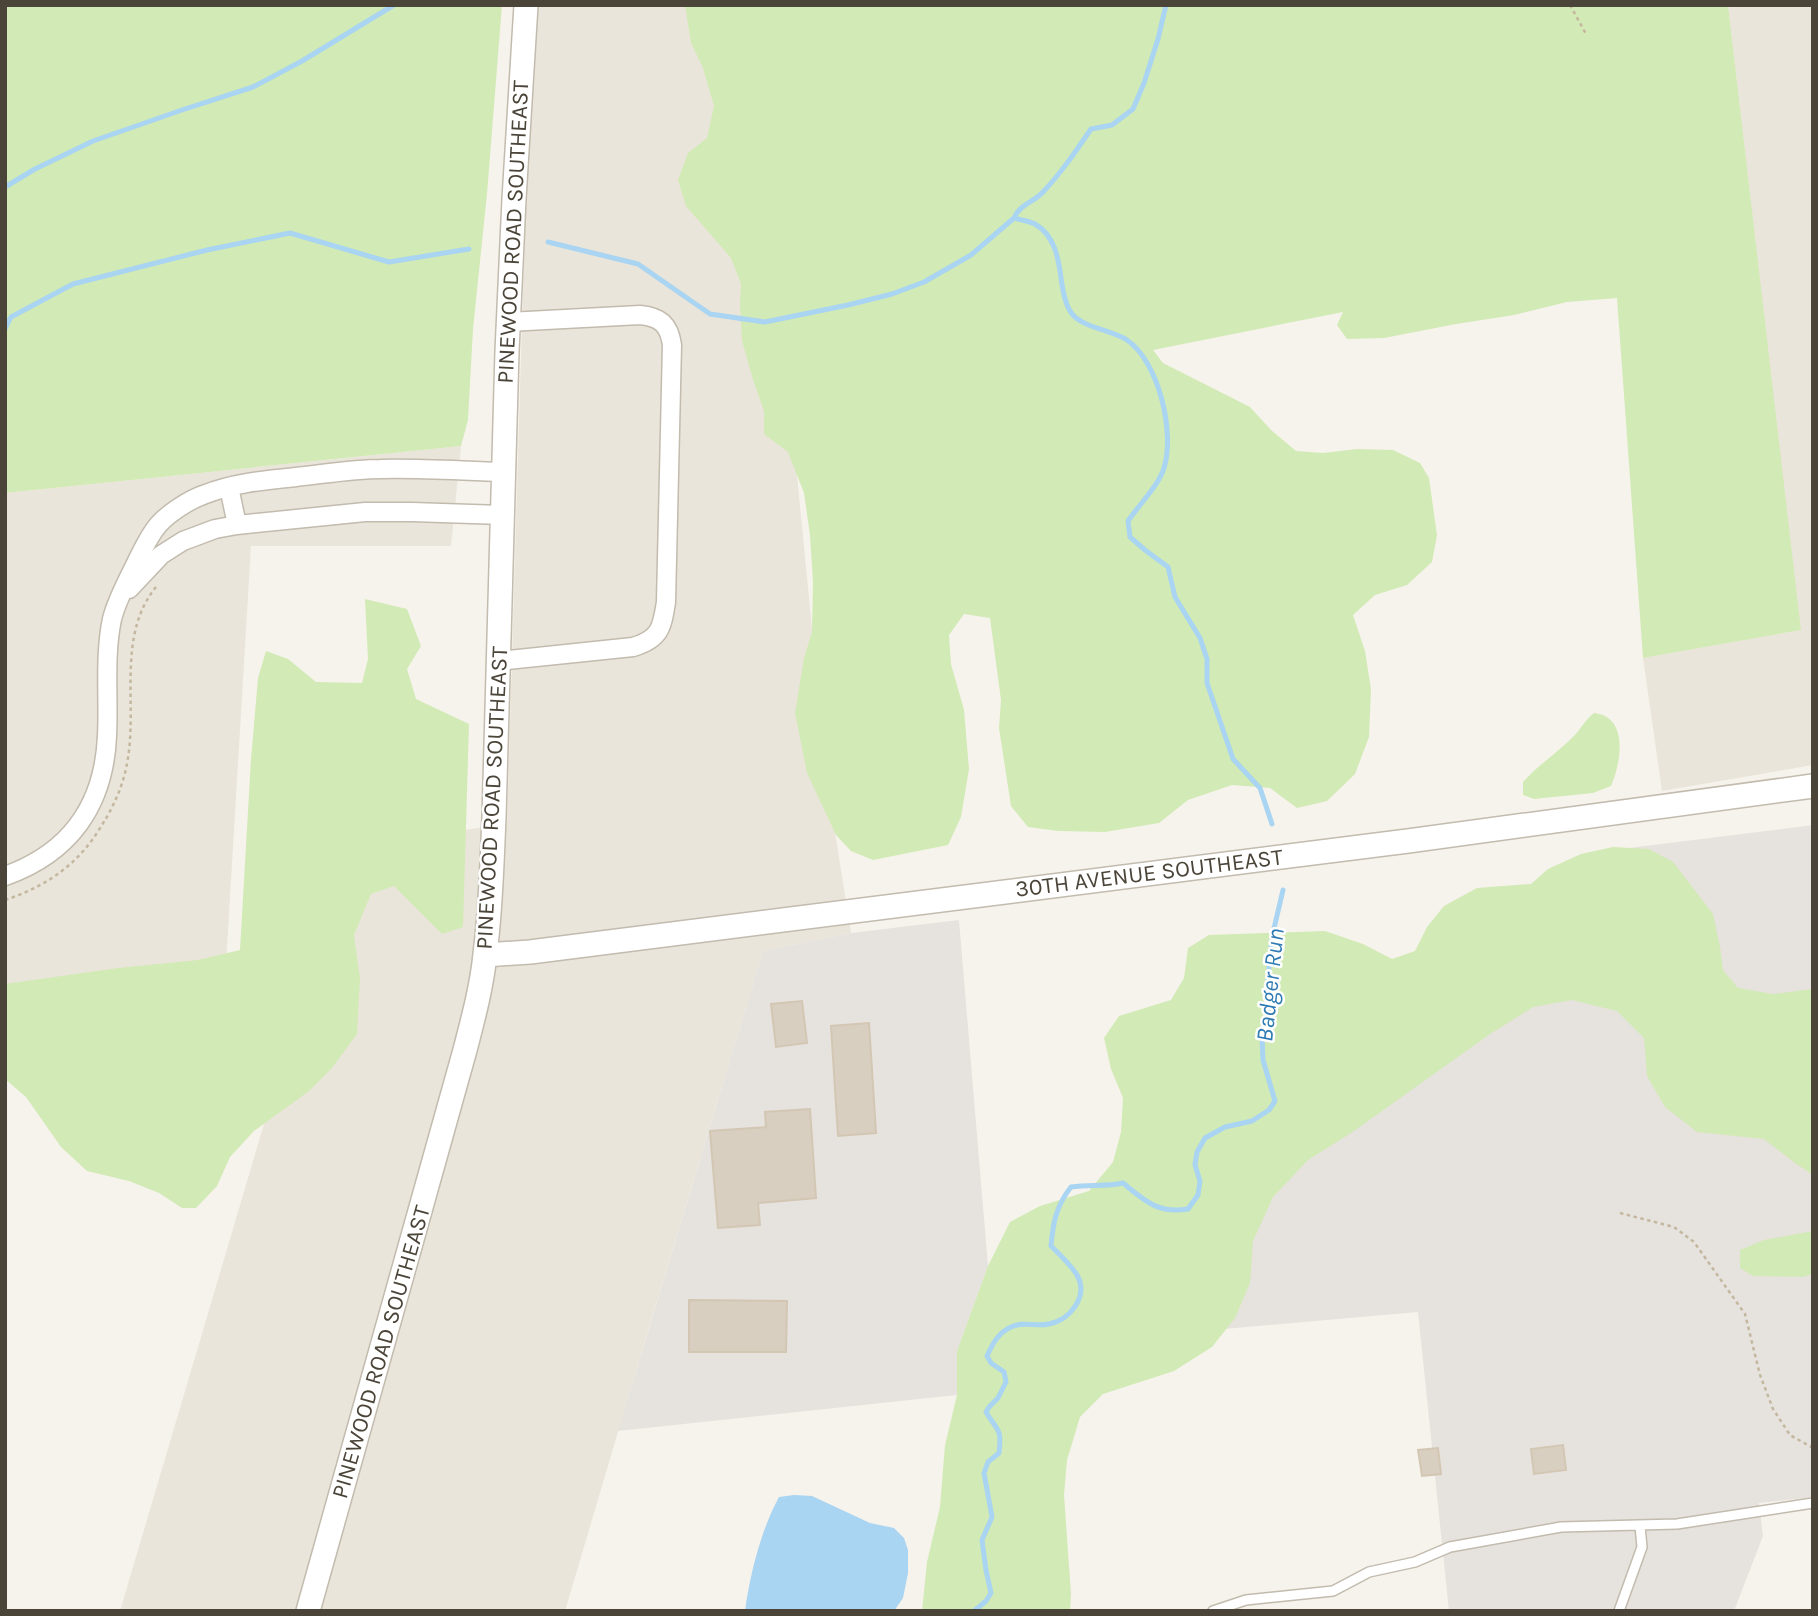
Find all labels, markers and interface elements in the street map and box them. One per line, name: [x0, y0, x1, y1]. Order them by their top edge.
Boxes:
street label: PINEWOOD ROAD SOUTHEAST: [492, 79, 534, 384]
street label: PINEWOOD ROAD SOUTHEAST: [471, 645, 513, 950]
street label: 30TH AVENUE SOUTHEAST: [1014, 843, 1285, 903]
water label: Badger Run: [1250, 927, 1290, 1043]
street label: PINEWOOD ROAD SOUTHEAST: [326, 1202, 436, 1502]

